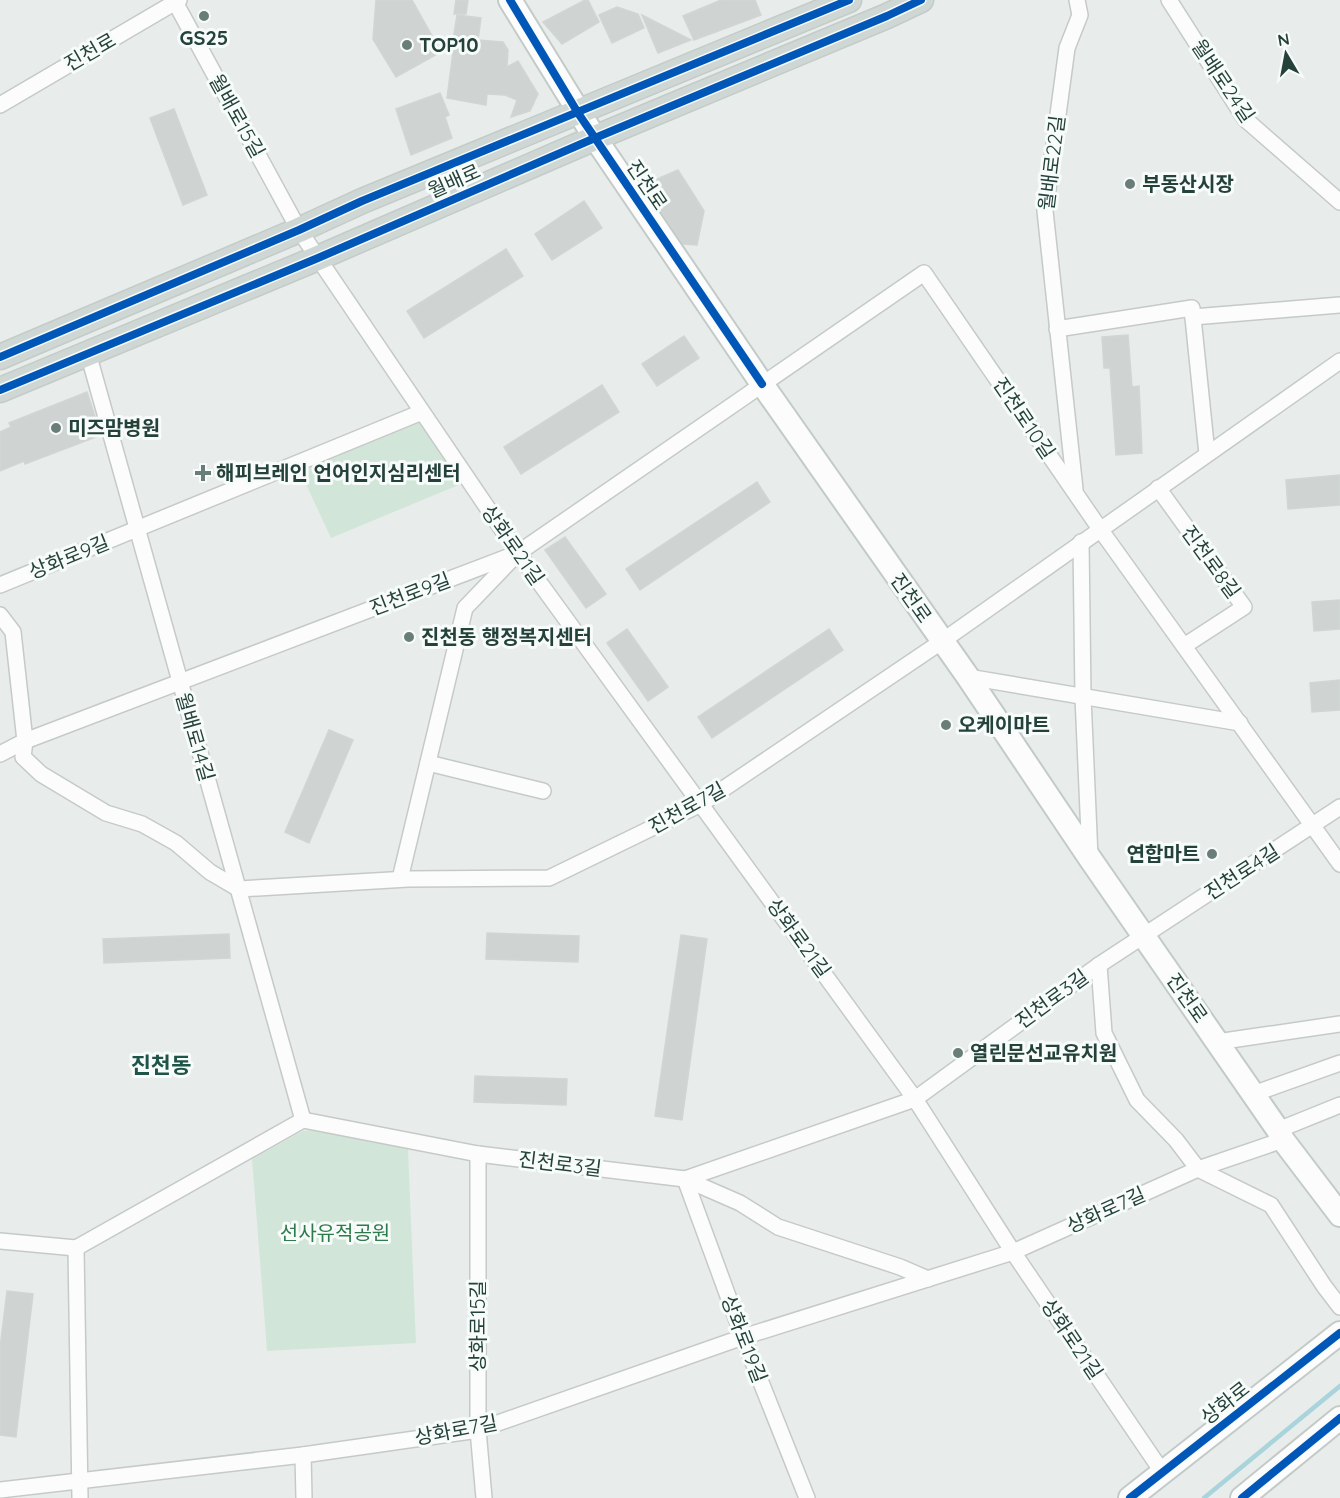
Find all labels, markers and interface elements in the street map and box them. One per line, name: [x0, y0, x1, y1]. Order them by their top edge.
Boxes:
marker: GS25: [197, 9, 211, 23]
north arrow: [1256, 24, 1316, 84]
place label: GS25: [180, 25, 228, 50]
street label: 진천로: [60, 27, 120, 76]
text: N: [1276, 28, 1291, 50]
place label: TOP10: [419, 32, 478, 57]
street label: 월배로24길: [1187, 34, 1260, 127]
marker: TOP10: [400, 38, 414, 52]
street label: 월배로15길: [204, 70, 271, 162]
street label: 월배로22길: [1033, 114, 1070, 212]
street label: 진천로: [622, 155, 673, 215]
street label: 월배로: [423, 158, 484, 203]
place label: 부동산시장: [1142, 171, 1234, 196]
marker: 부동산시장: [1123, 177, 1137, 191]
street label: 진천로10길: [988, 372, 1061, 463]
place label: 미즈맘병원: [68, 415, 160, 440]
marker: 미즈맘병원: [49, 421, 63, 435]
place label: 해피브레인 언어인지심리센터: [216, 460, 461, 485]
marker: 해피브레인 언어인지심리센터: [194, 464, 212, 482]
street label: 상화로21길: [477, 500, 550, 590]
street label: 진천로8길: [1176, 520, 1246, 603]
street label: 상화로9길: [25, 529, 113, 584]
street label: 진천로9길: [366, 567, 454, 620]
street label: 진천로: [885, 568, 937, 627]
place label: 진천동 행정복지센터: [421, 624, 592, 649]
marker: 진천동 행정복지센터: [402, 630, 416, 644]
street label: 월배로14길: [171, 690, 220, 784]
place label: 오케이마트: [958, 712, 1050, 737]
marker: 오케이마트: [939, 718, 953, 732]
street label: 진천로7길: [644, 776, 729, 839]
street label: 진천로4길: [1200, 838, 1284, 905]
place label: 연합마트: [1126, 841, 1200, 866]
marker: 연합마트: [1205, 847, 1219, 861]
street label: 상화로21길: [762, 893, 837, 982]
street label: 진천로3길: [1010, 964, 1093, 1033]
street label: 진천로: [1161, 968, 1213, 1027]
place label: 열린문선교유치원: [970, 1040, 1117, 1065]
marker: 열린문선교유치원: [951, 1046, 965, 1060]
district label: 진천동: [131, 1051, 191, 1079]
street label: 진천로3길: [517, 1146, 603, 1181]
street label: 상화로7길: [1062, 1181, 1149, 1238]
park label: 선사유적공원: [280, 1220, 390, 1245]
street label: 상화로15길: [465, 1280, 490, 1372]
street label: 상화로19길: [716, 1291, 773, 1386]
street label: 상화로21길: [1036, 1294, 1109, 1384]
street label: 상화로: [1195, 1376, 1254, 1429]
street label: 상화로7길: [412, 1409, 499, 1450]

